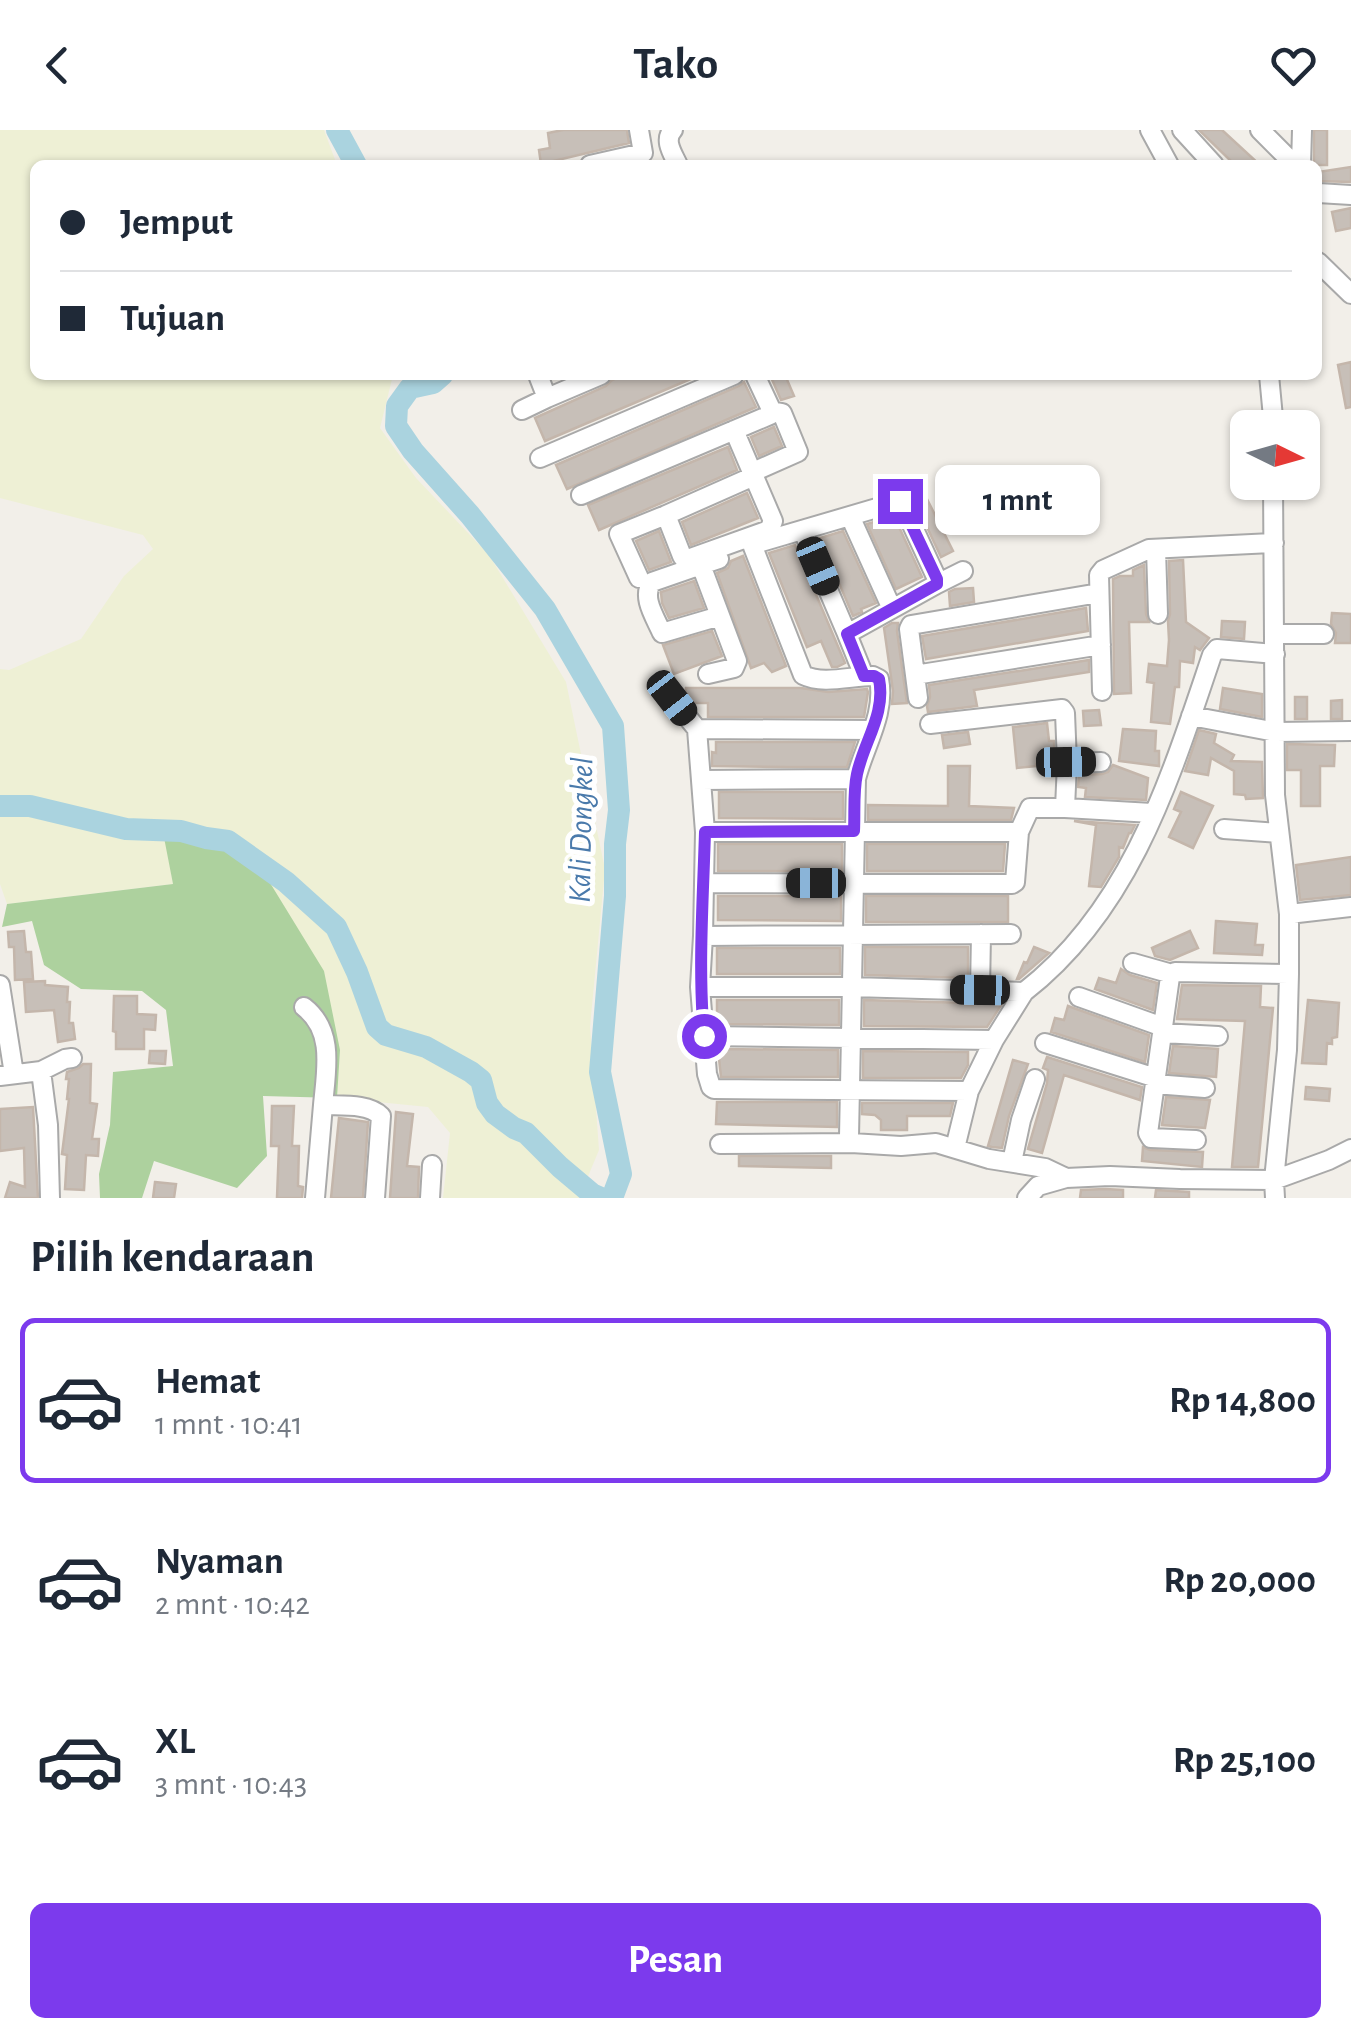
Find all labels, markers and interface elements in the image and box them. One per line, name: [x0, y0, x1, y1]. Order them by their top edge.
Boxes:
icon: back: [30, 38, 85, 93]
icon: heart: [1266, 38, 1321, 93]
text: Tako: [633, 42, 718, 87]
text: Jemput: [120, 204, 233, 242]
text: Tujuan: [120, 300, 225, 338]
north arrow: [1230, 410, 1320, 500]
map controls: [1230, 410, 1320, 500]
callout: 1 mnt: [935, 466, 1100, 536]
route end: [878, 479, 923, 524]
text: 1 mnt: [983, 484, 1052, 516]
car: [792, 533, 844, 599]
car: [642, 665, 702, 731]
car: [1036, 746, 1096, 778]
water label: Kali Dongkel: [564, 757, 598, 903]
car: [786, 868, 846, 898]
car: [950, 974, 1010, 1006]
route start: [682, 1014, 727, 1059]
text: Pilih kendaraan: [30, 1235, 315, 1280]
icon: car: [35, 1356, 125, 1446]
text: Hemat: [155, 1363, 260, 1401]
text: Rp 14,800: [1169, 1382, 1316, 1420]
text: 1 mnt · 10:41: [155, 1408, 303, 1440]
icon: car: [35, 1536, 125, 1626]
text: Nyaman: [155, 1543, 284, 1581]
text: Rp 20,000: [1163, 1562, 1316, 1600]
text: 2 mnt · 10:42: [155, 1588, 310, 1620]
icon: car: [35, 1716, 125, 1806]
text: XL: [155, 1723, 195, 1761]
text: Rp 25,100: [1173, 1742, 1316, 1780]
text: 3 mnt · 10:43: [155, 1768, 307, 1800]
button: Pesan: [30, 1903, 1321, 2018]

